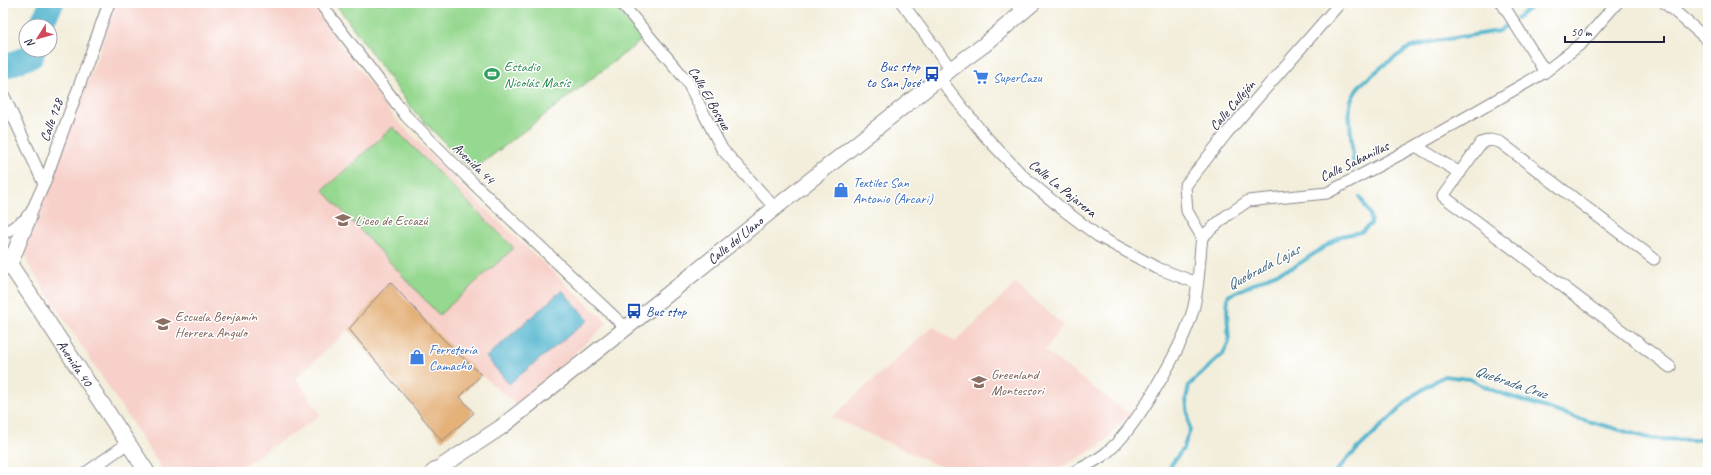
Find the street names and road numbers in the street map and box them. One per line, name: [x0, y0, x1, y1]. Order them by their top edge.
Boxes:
street label: Calle El Bosque: [685, 63, 735, 134]
street label: Calle Callejón: [1206, 76, 1259, 134]
street label: Calle 128: [36, 95, 68, 144]
street label: Calle Sabanillas: [1317, 137, 1392, 185]
street label: Avenida 44: [449, 139, 500, 189]
street label: Calle La Pajarera: [1025, 156, 1101, 221]
street label: Calle del Llano: [704, 211, 768, 268]
street label: Avenida 40: [53, 337, 97, 391]

